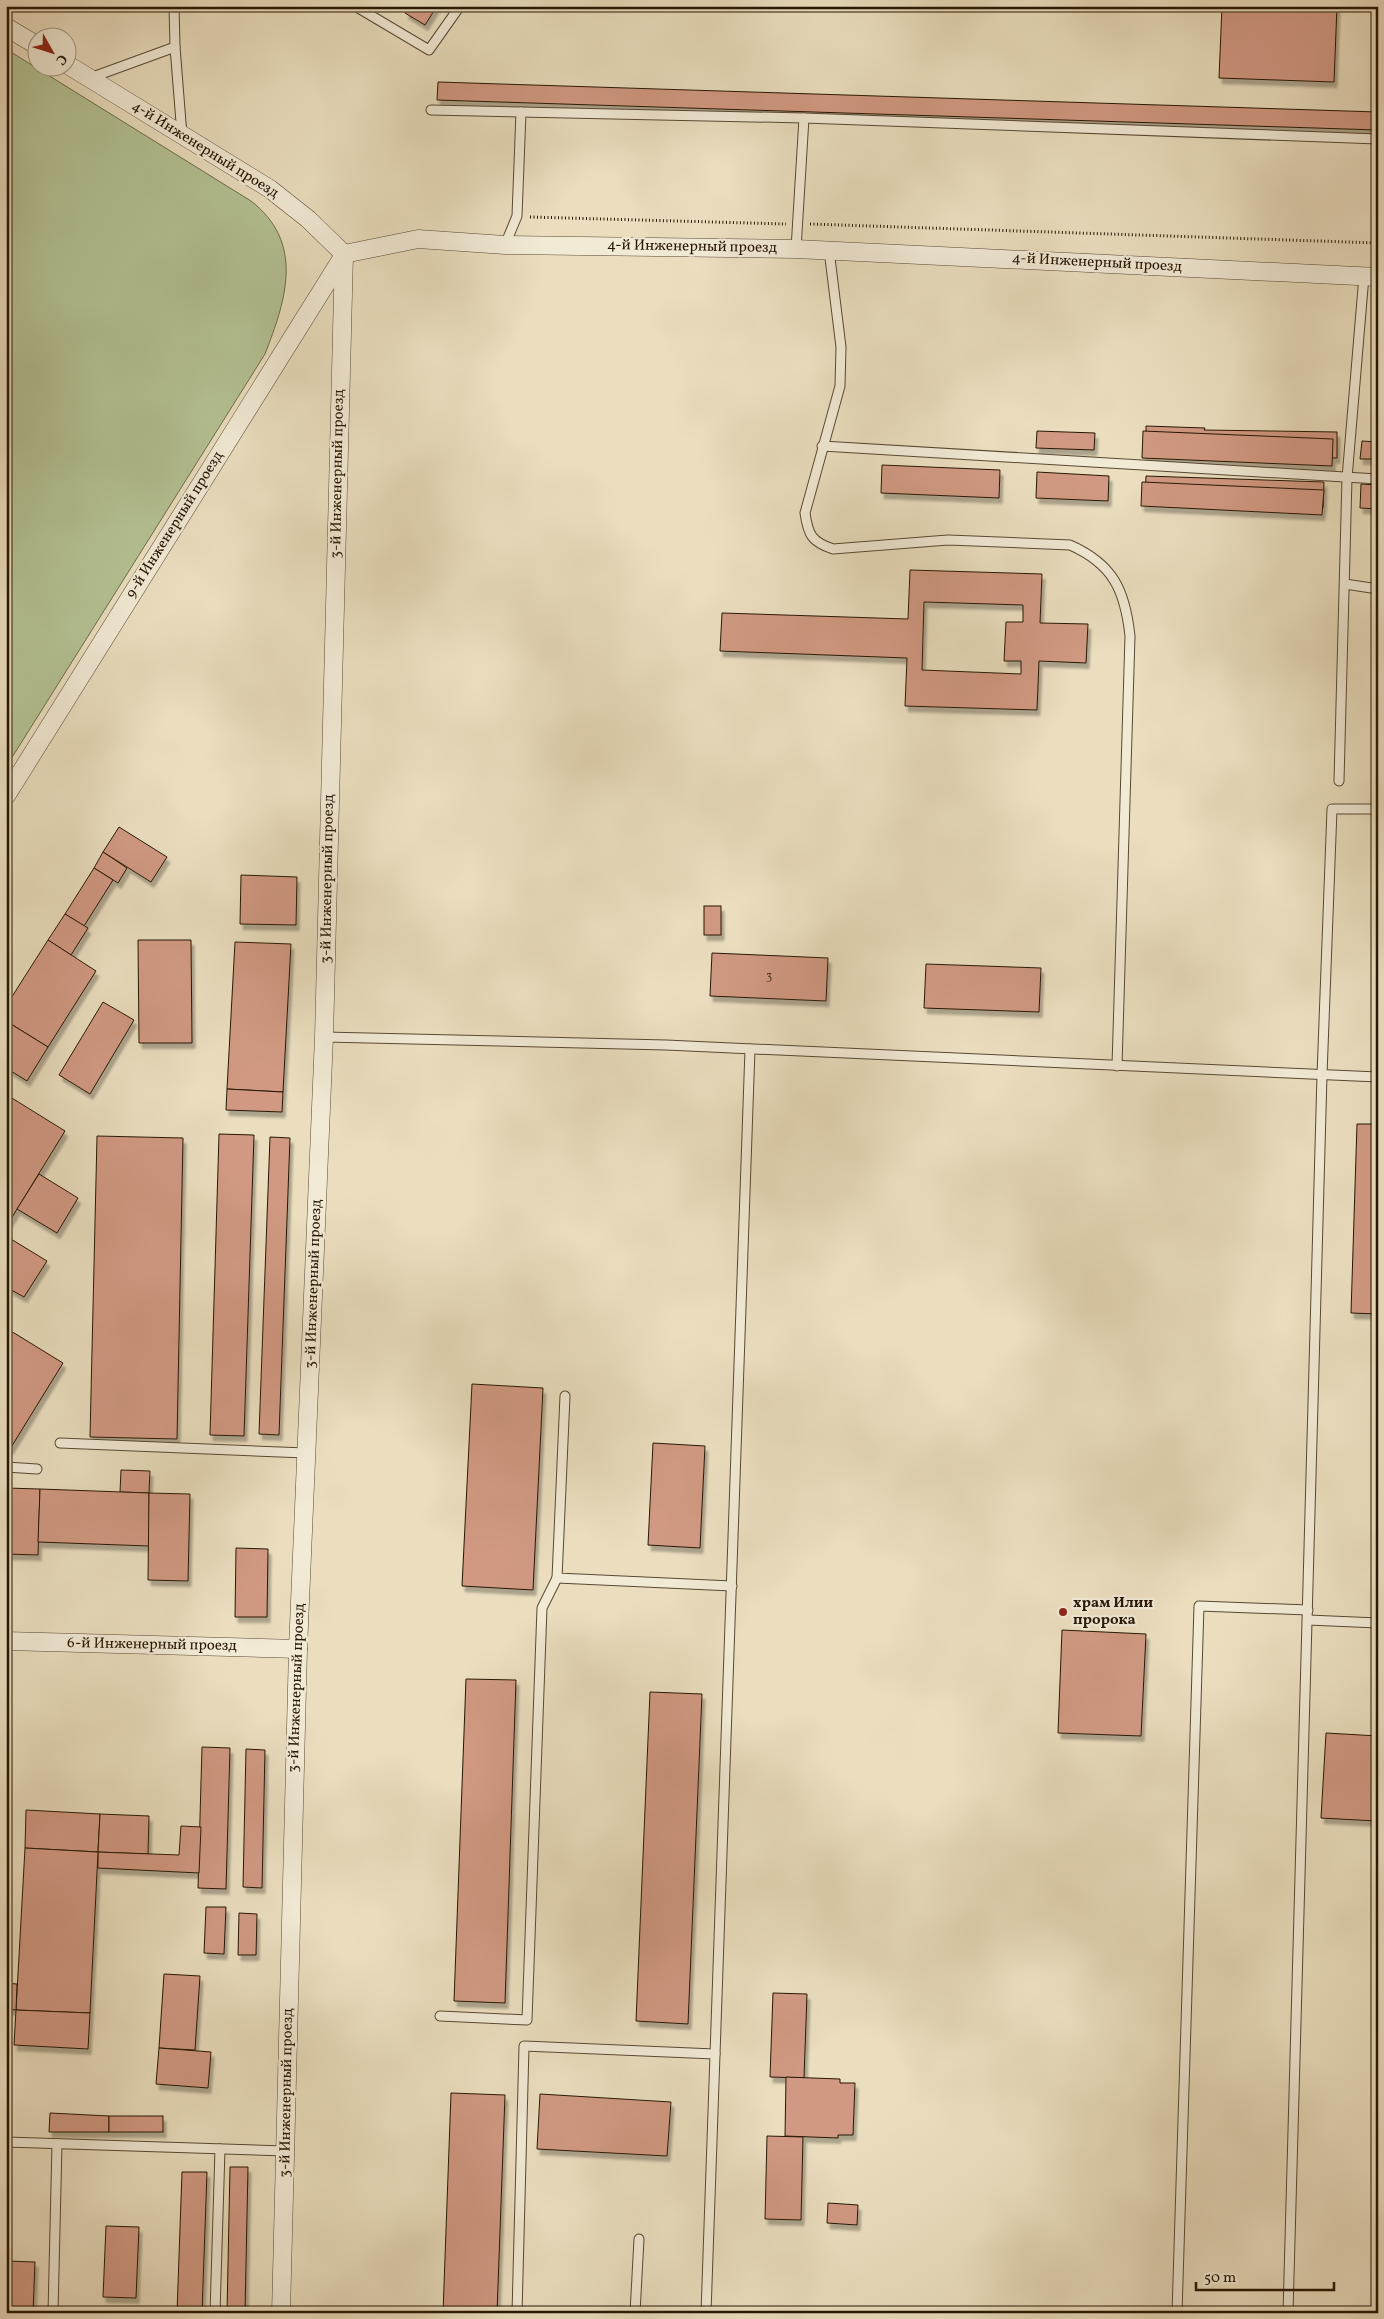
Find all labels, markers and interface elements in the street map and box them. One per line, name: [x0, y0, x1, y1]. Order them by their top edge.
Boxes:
north arrow: [28, 28, 78, 78]
text: С: [51, 50, 71, 69]
street label: 4-й Инженерный проезд: [127, 96, 283, 204]
street label: 4-й Инженерный проезд: [607, 235, 778, 259]
street label: 4-й Инженерный проезд: [1012, 248, 1183, 278]
street label: 3-й Инженерный проезд: [326, 389, 350, 559]
street label: 9-й Инженерный проезд: [121, 447, 229, 603]
street label: 3-й Инженерный проезд: [316, 794, 340, 964]
house number: 3: [766, 969, 772, 985]
street label: 3-й Инженерный проезд: [301, 1198, 327, 1369]
place label: храм Илии пророка: [1073, 1593, 1153, 1631]
street label: 3-й Инженерный проезд: [284, 1602, 310, 1773]
marker: храм Илии пророка: [1057, 1606, 1069, 1618]
street label: 6-й Инженерный проезд: [67, 1633, 238, 1657]
street label: 3-й Инженерный проезд: [275, 2008, 299, 2178]
scale bar: [1196, 2259, 1334, 2291]
text: 50 m: [1204, 2268, 1236, 2289]

